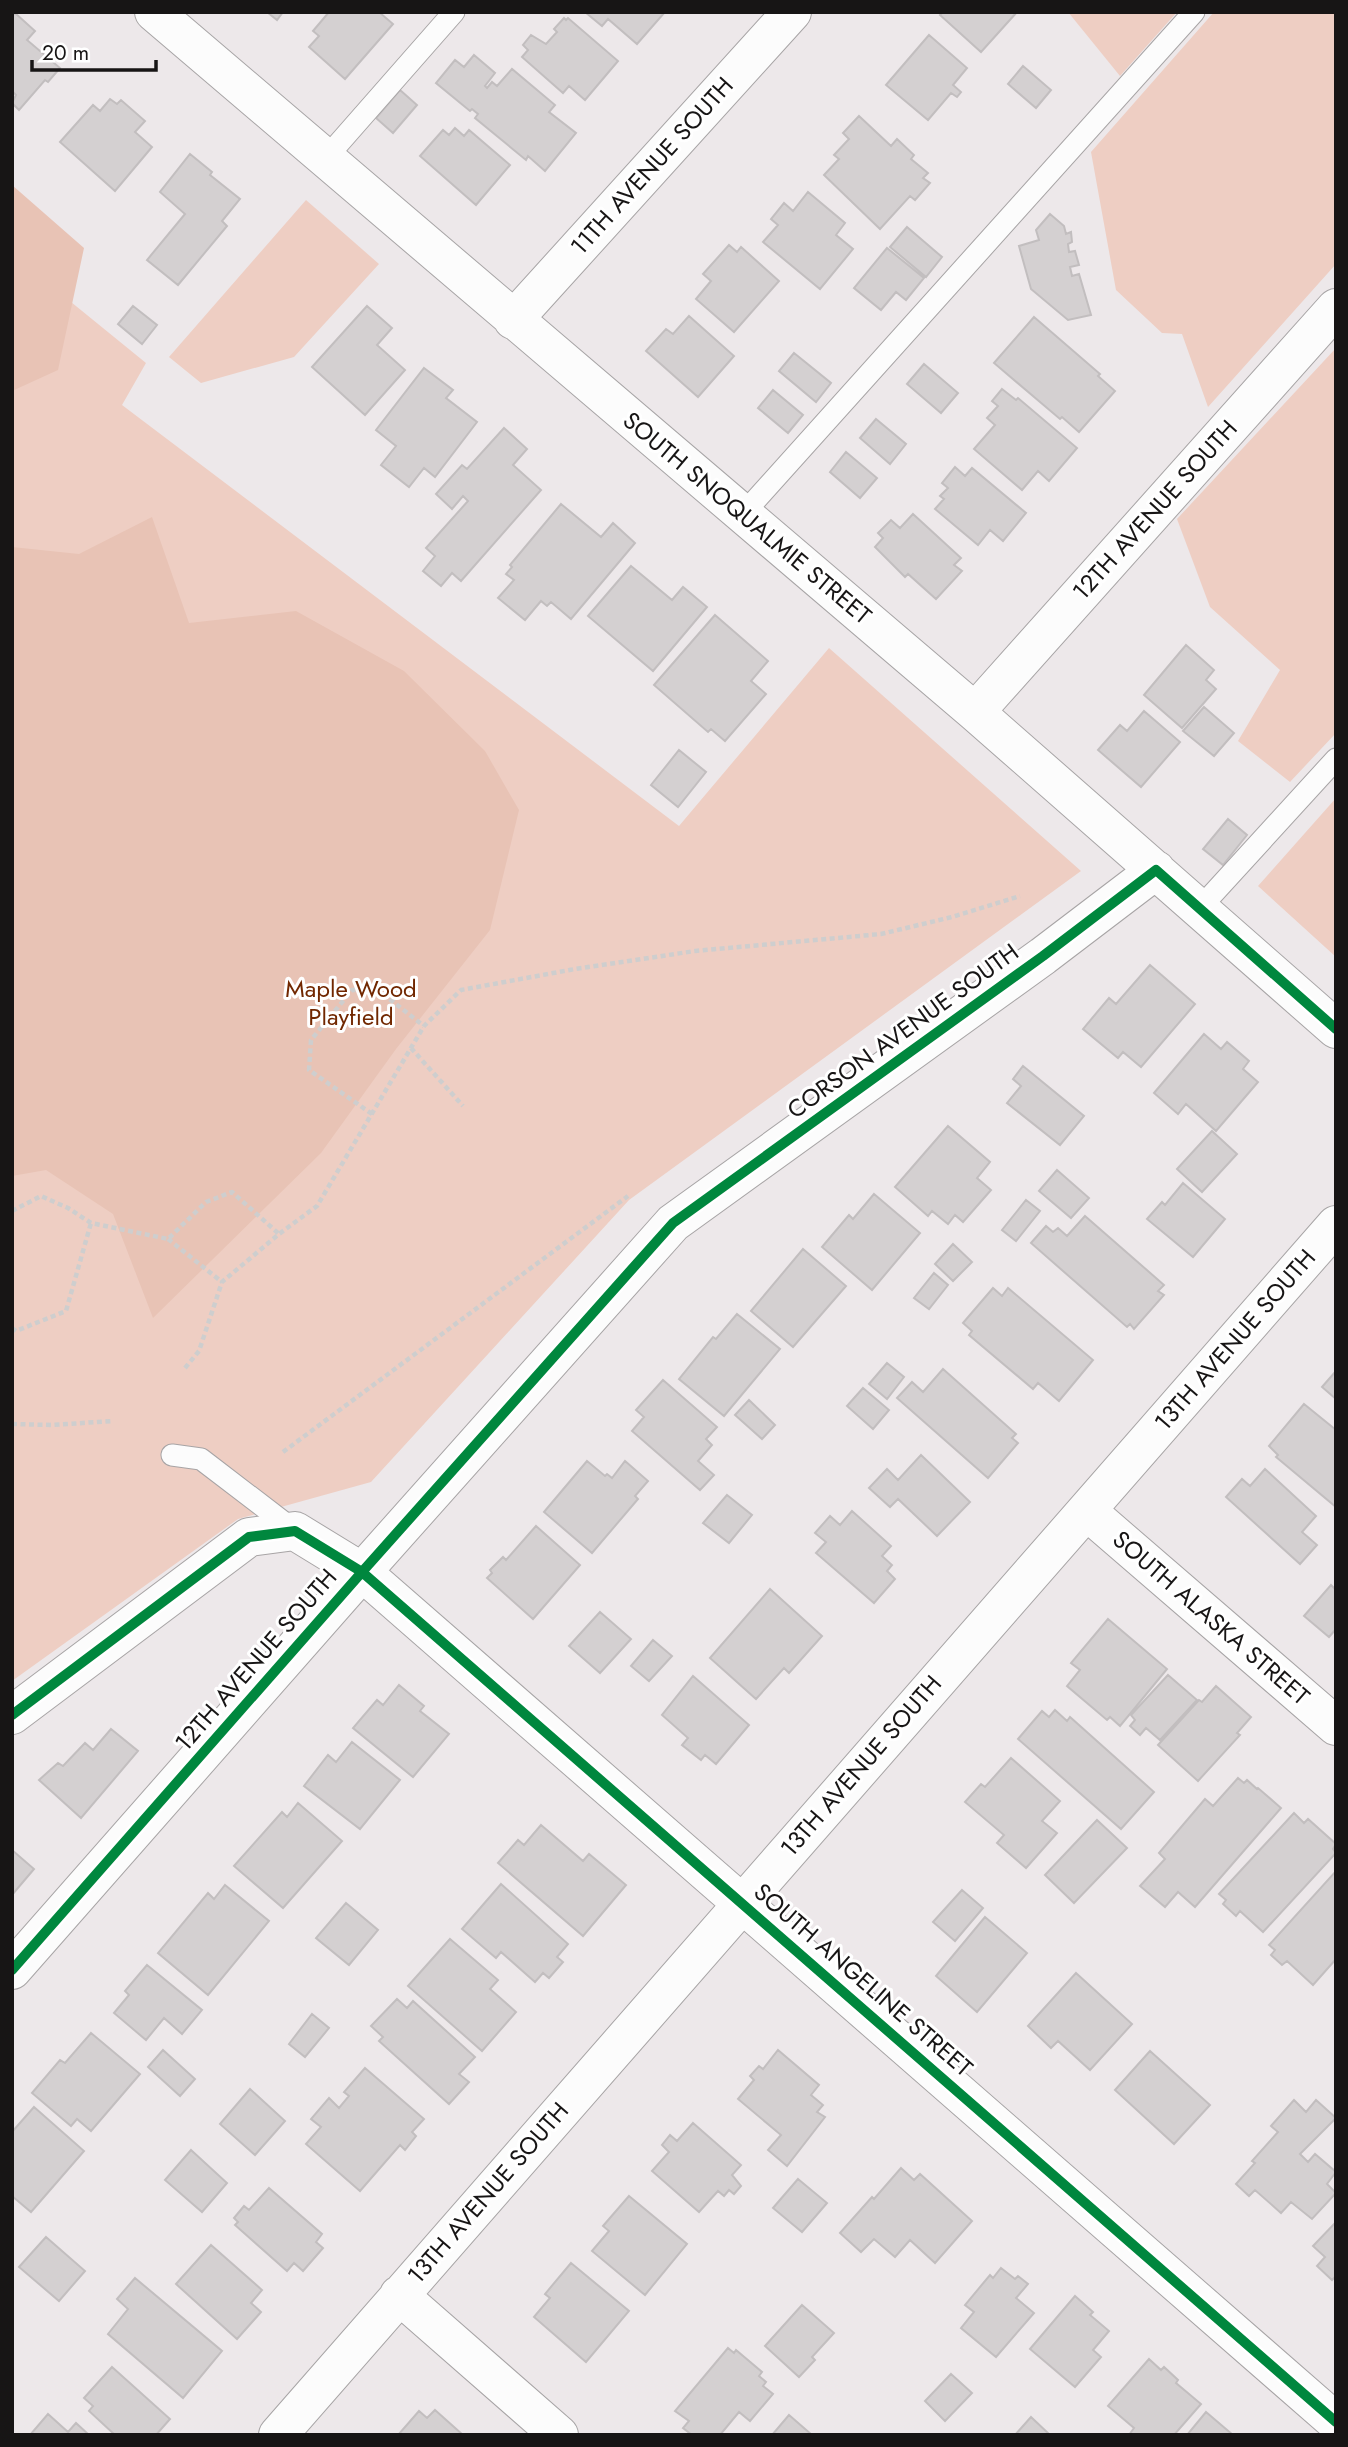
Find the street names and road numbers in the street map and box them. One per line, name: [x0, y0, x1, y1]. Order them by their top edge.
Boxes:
street label: 11TH AVENUE SOUTH: [562, 69, 741, 263]
street label: SOUTH SNOQUALMIE STREET: [615, 403, 879, 632]
street label: 12TH AVENUE SOUTH: [1064, 412, 1245, 608]
street label: CORSON AVENUE SOUTH: [780, 935, 1026, 1127]
street label: 13TH AVENUE SOUTH: [1146, 1241, 1323, 1438]
street label: SOUTH ALASKA STREET: [1105, 1522, 1317, 1713]
street label: 12TH AVENUE SOUTH: [166, 1561, 345, 1759]
street label: 13TH AVENUE SOUTH: [772, 1667, 949, 1864]
street label: SOUTH ANGELINE STREET: [746, 1875, 980, 2085]
street label: 13TH AVENUE SOUTH: [399, 2094, 576, 2291]

